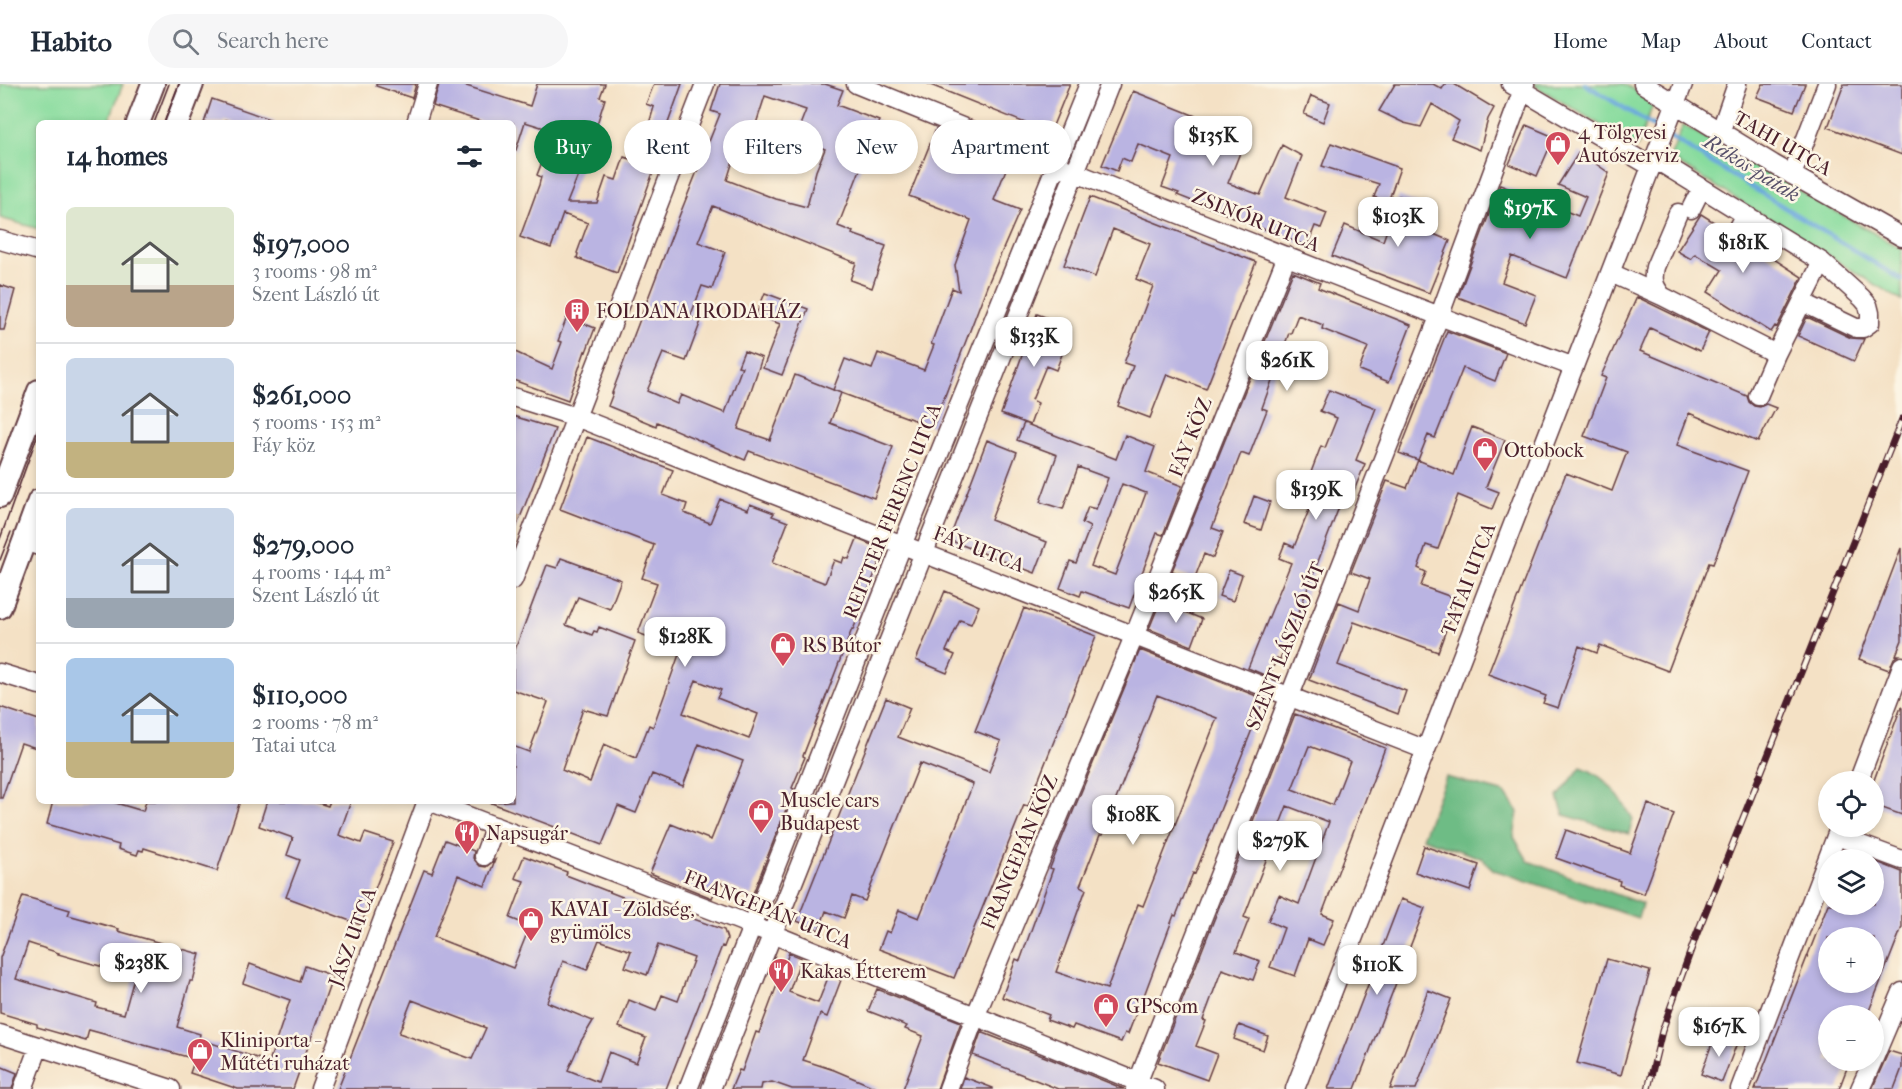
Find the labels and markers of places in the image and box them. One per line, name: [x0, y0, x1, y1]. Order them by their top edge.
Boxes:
pin: $135K: [1171, 116, 1255, 167]
place label: 4 Tölgyesi Autószerviz: [1577, 121, 1679, 167]
shop icon: 4 Tölgyesi Autószerviz: [1543, 129, 1573, 167]
pin: $197K: [1488, 189, 1572, 240]
pin: $103K: [1356, 197, 1440, 248]
pin: $181K: [1701, 223, 1785, 274]
building icon: FOLDANA IRODAHÁZ: [562, 296, 592, 334]
place label: FOLDANA IRODAHÁZ: [596, 299, 802, 323]
pin: $133K: [992, 317, 1076, 368]
pin: $261K: [1245, 341, 1329, 392]
shop icon: Ottobock: [1470, 435, 1500, 473]
place label: Ottobock: [1504, 439, 1585, 462]
pin: $139K: [1274, 470, 1358, 521]
pin: $265K: [1134, 573, 1218, 624]
pin: $128K: [643, 617, 727, 668]
shop icon: RS Bútor: [768, 630, 798, 668]
place label: RS Bútor: [802, 634, 882, 657]
place label: Muscle cars Budapest: [780, 789, 879, 835]
pin: $108K: [1091, 795, 1175, 846]
shop icon: Muscle cars Budapest: [746, 797, 776, 835]
restaurant icon: Napsugár: [452, 818, 482, 856]
pin: $279K: [1238, 821, 1322, 872]
place label: Napsugár: [486, 822, 568, 845]
place label: KAVAI - Zöldség, gyümölcs: [550, 898, 695, 944]
shop icon: KAVAI - Zöldség, gyümölcs: [516, 905, 546, 943]
pin: $238K: [99, 943, 183, 994]
pin: $110K: [1335, 945, 1419, 996]
restaurant icon: Kakas Étterem: [766, 956, 796, 994]
place label: Kakas Étterem: [800, 959, 927, 983]
shop icon: GPScom: [1091, 991, 1121, 1029]
place label: GPScom: [1126, 995, 1198, 1018]
pin: $167K: [1677, 1007, 1761, 1058]
place label: Kliniporta - Műtéti ruházat: [220, 1029, 349, 1075]
shop icon: Kliniporta - Műtéti ruházat: [185, 1036, 215, 1074]

